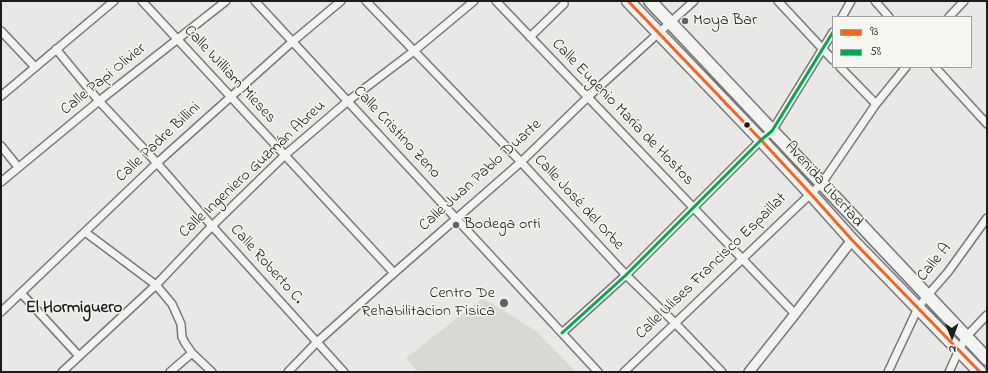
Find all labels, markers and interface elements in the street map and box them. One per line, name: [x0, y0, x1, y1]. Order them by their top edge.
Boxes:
place label: Moya Bar: [693, 11, 757, 31]
marker: Moya Bar: [680, 16, 690, 26]
legend: [832, 16, 972, 68]
street label: Calle William Mieses: [179, 22, 279, 128]
text: 93: [870, 23, 879, 41]
street label: Calle Eugenio María de Hostos: [547, 36, 697, 190]
street label: Calle Papi Olivier: [58, 40, 150, 120]
text: 58: [870, 43, 881, 61]
street label: Calle Cristino Zeno: [348, 83, 444, 183]
street label: Calle Ingeniero Guzmán Abreu: [176, 97, 330, 243]
street label: Calle Padre Billini: [113, 99, 205, 187]
street label: Calle Juan Pablo Duarte: [416, 116, 546, 236]
unlabelled marker: [742, 120, 752, 130]
street label: Avenida Libertad: [780, 138, 866, 232]
street label: Calle José del Orbe: [529, 151, 627, 255]
street label: Calle Ulises Francisco Espaillat: [632, 190, 792, 344]
place label: Bodega orti: [464, 215, 541, 235]
marker: Bodega orti: [451, 220, 461, 230]
street label: Calle Roberto C.: [225, 221, 307, 309]
street label: Calle A: [914, 240, 956, 286]
place label: Centro De Rehabilitacion Fisica: [362, 284, 495, 322]
marker: Centro De Rehabilitacion Fisica: [498, 297, 510, 309]
district label: El Hormiguero: [26, 299, 122, 319]
north arrow: [932, 317, 972, 357]
text: N: [948, 341, 956, 357]

